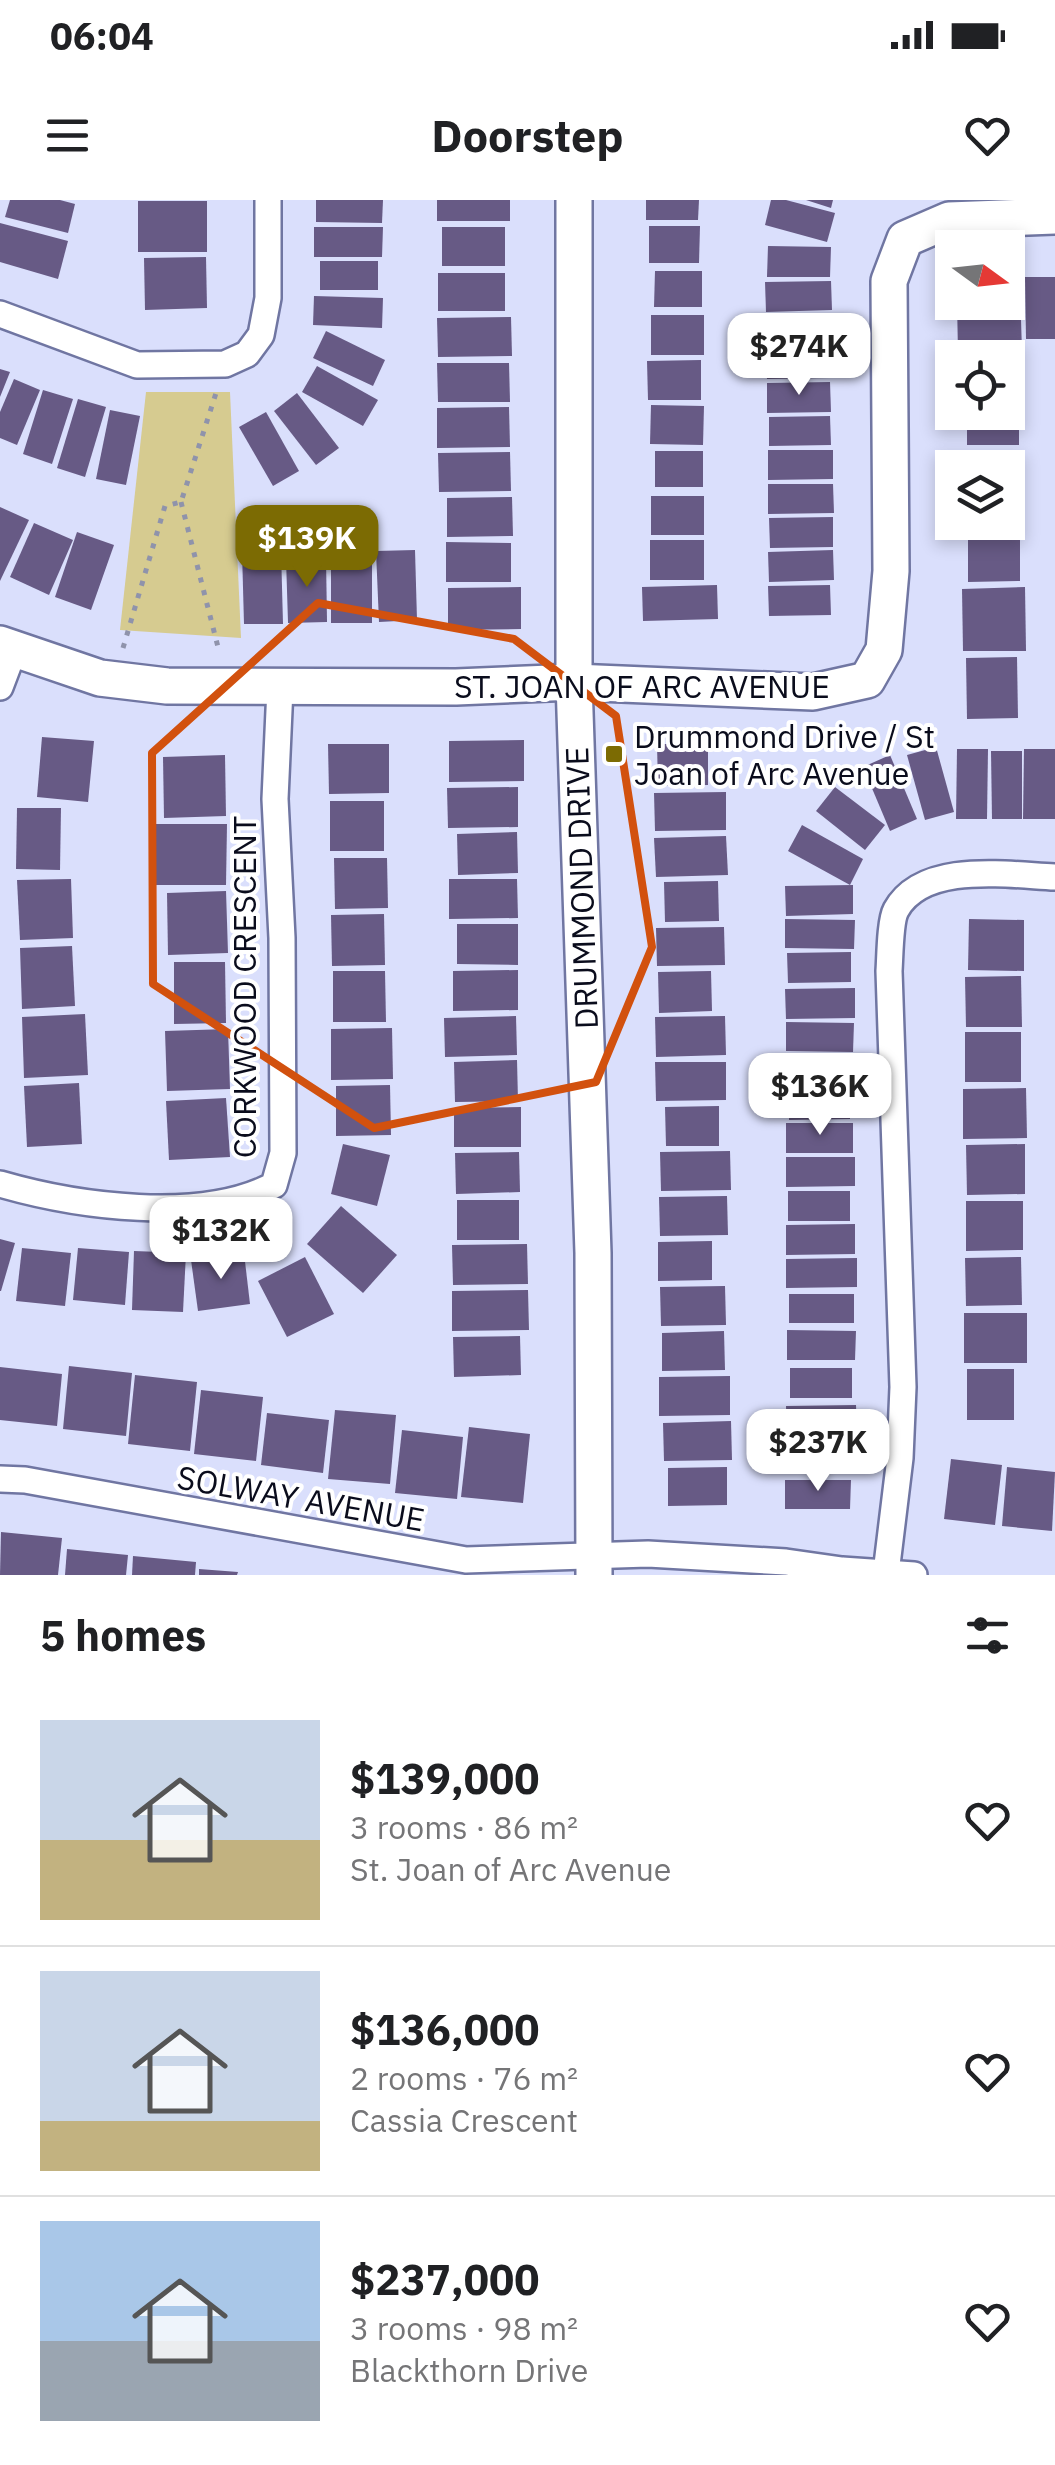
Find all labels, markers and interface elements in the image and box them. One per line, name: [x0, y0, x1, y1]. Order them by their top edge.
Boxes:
text: 06:04: [50, 11, 154, 60]
text: Doorstep: [431, 106, 624, 164]
icon: menu: [40, 108, 95, 163]
icon: heart: [960, 108, 1015, 163]
north arrow: [935, 230, 1025, 320]
map controls: [935, 230, 1025, 540]
pin: $274K: [729, 313, 869, 398]
text: $274K: [749, 324, 849, 366]
button: locate: [935, 340, 1025, 430]
button: layers: [935, 450, 1025, 540]
pin: $139K: [237, 505, 377, 590]
text: $139K: [257, 516, 357, 558]
street label: ST. JOAN OF ARC AVENUE: [454, 665, 830, 707]
place label: Drummond Drive / St Joan of Arc Avenue: [634, 715, 935, 794]
marker: Drummond Drive / St Joan of Arc Avenue: [603, 743, 625, 765]
street label: DRUMMOND DRIVE: [555, 746, 607, 1030]
street label: CORKWOOD CRESCENT: [223, 816, 265, 1158]
pin: $136K: [750, 1053, 890, 1138]
text: $136K: [770, 1064, 870, 1106]
pin: $132K: [151, 1197, 291, 1282]
text: $132K: [171, 1208, 271, 1250]
pin: $237K: [748, 1409, 888, 1494]
text: $237K: [768, 1420, 868, 1462]
street label: SOLWAY AVENUE: [174, 1456, 428, 1540]
text: 5 homes: [40, 1608, 206, 1663]
icon: filters: [960, 1608, 1015, 1663]
text: $139,000: [350, 1751, 539, 1806]
icon: home: [120, 1760, 240, 1880]
icon: heart: [960, 1793, 1015, 1848]
text: 3 rooms · 86 m²: [350, 1806, 578, 1848]
text: St. Joan of Arc Avenue: [350, 1848, 671, 1890]
text: $136,000: [350, 2002, 539, 2057]
icon: home: [120, 2011, 240, 2131]
icon: heart: [960, 2044, 1015, 2099]
text: 2 rooms · 76 m²: [350, 2057, 578, 2099]
text: Cassia Crescent: [350, 2099, 578, 2141]
text: $237,000: [350, 2252, 539, 2307]
icon: home: [120, 2261, 240, 2381]
icon: heart: [960, 2294, 1015, 2349]
text: 3 rooms · 98 m²: [350, 2307, 578, 2349]
text: Blackthorn Drive: [350, 2349, 588, 2391]

